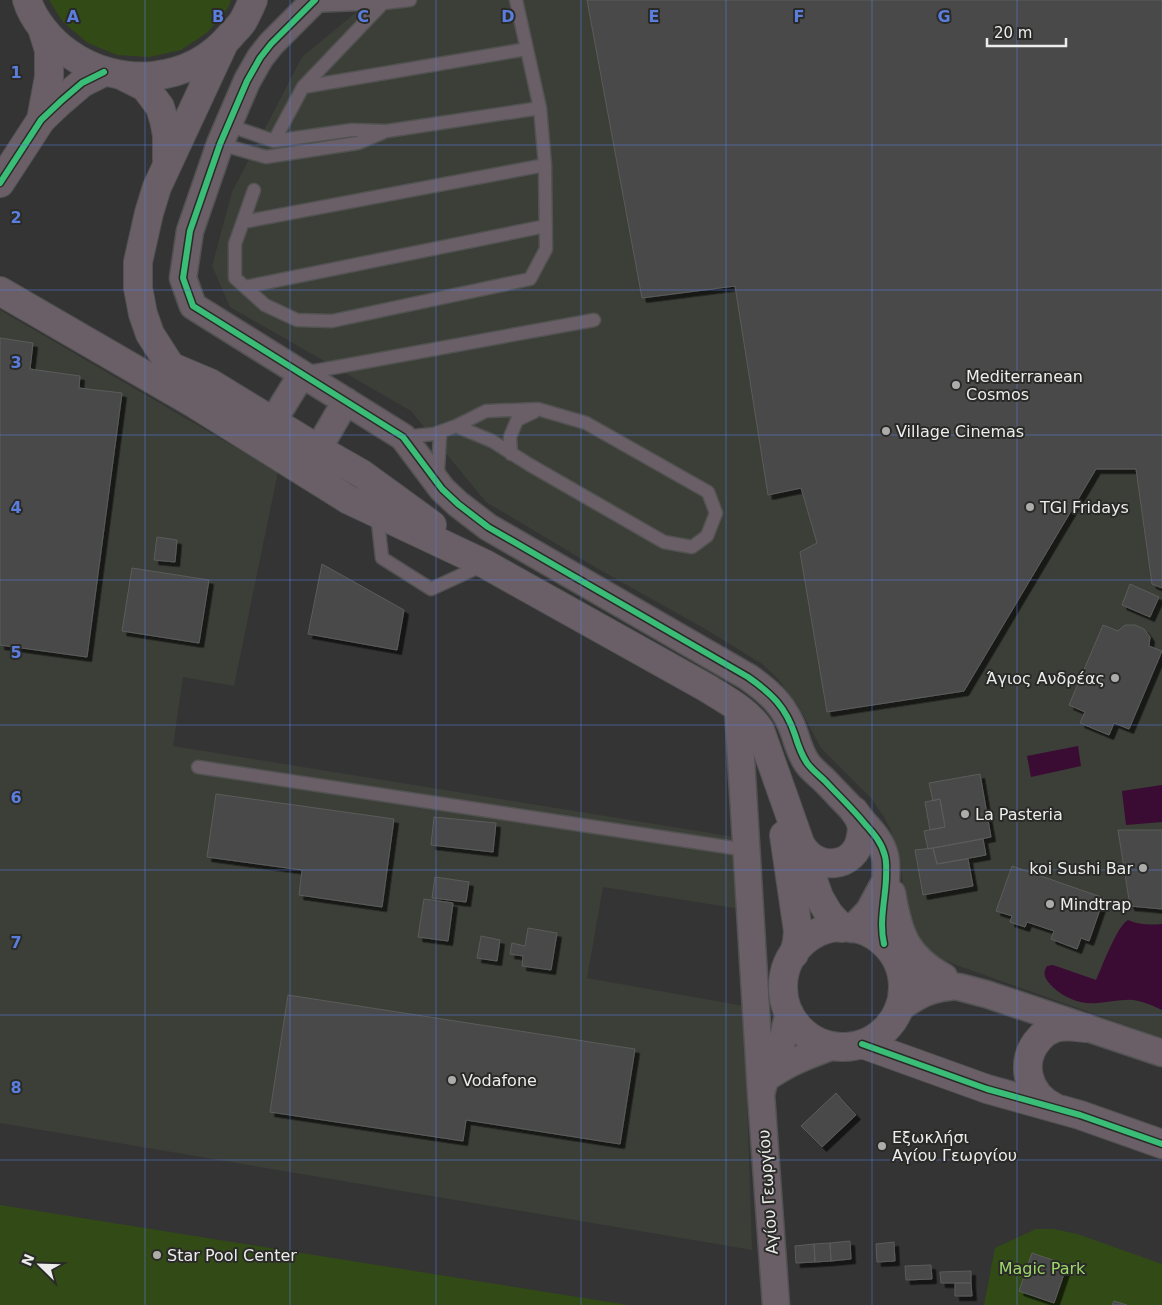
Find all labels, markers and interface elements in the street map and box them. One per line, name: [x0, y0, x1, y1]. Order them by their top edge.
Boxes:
text: A: [67, 7, 80, 26]
text: B: [212, 7, 224, 26]
text: C: [357, 7, 369, 26]
text: D: [501, 7, 515, 26]
text: E: [649, 7, 659, 26]
text: F: [794, 7, 804, 26]
text: G: [937, 7, 951, 26]
scale bar: [987, 15, 1066, 47]
text: 20 m: [994, 24, 1032, 42]
text: 1: [10, 63, 22, 82]
text: 2: [10, 208, 22, 227]
text: 3: [10, 353, 22, 372]
place label: Mediterranean Cosmos: [966, 367, 1083, 404]
marker: Mediterranean Cosmos: [950, 379, 962, 391]
place label: Village Cinemas: [896, 422, 1024, 441]
marker: Village Cinemas: [880, 425, 892, 437]
text: 4: [10, 498, 22, 517]
place label: TGI Fridays: [1039, 498, 1129, 517]
marker: TGI Fridays: [1024, 501, 1036, 513]
text: 5: [10, 643, 22, 662]
place label: Άγιος Ανδρέας: [986, 669, 1105, 688]
marker: Άγιος Ανδρέας: [1109, 672, 1121, 684]
text: 6: [10, 788, 22, 807]
place label: La Pasteria: [975, 805, 1063, 824]
marker: La Pasteria: [959, 808, 971, 820]
place label: koi Sushi Bar: [1029, 859, 1133, 878]
marker: koi Sushi Bar: [1137, 862, 1149, 874]
place label: Mindtrap: [1060, 895, 1131, 914]
marker: Mindtrap: [1044, 898, 1056, 910]
text: 7: [10, 933, 22, 952]
place label: Vodafone: [462, 1071, 537, 1090]
marker: Vodafone: [446, 1074, 458, 1086]
text: 8: [10, 1078, 22, 1097]
place label: Εξωκλήσι Αγίου Γεωργίου: [892, 1128, 1017, 1165]
street label: Αγίου Γεωργίου: [754, 1129, 782, 1255]
marker: Εξωκλήσι Αγίου Γεωργίου: [876, 1140, 888, 1152]
north arrow: [15, 1240, 65, 1290]
place label: Star Pool Center: [167, 1246, 297, 1265]
marker: Star Pool Center: [151, 1249, 163, 1261]
text: N: [18, 1251, 38, 1268]
park label: Magic Park: [999, 1259, 1086, 1278]

